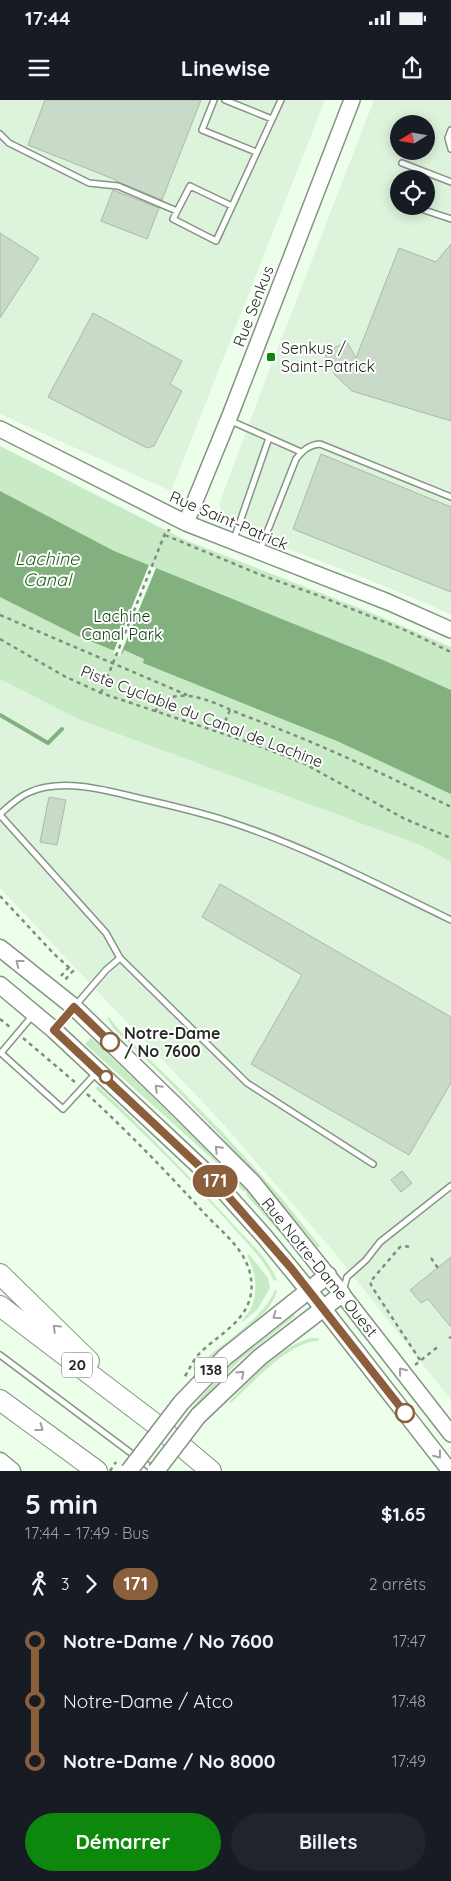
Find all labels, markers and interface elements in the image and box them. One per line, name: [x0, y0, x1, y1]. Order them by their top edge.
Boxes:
text: 17:44: [25, 6, 70, 30]
icon: menu: [25, 54, 53, 82]
text: Linewise: [181, 54, 270, 82]
icon: share: [398, 54, 426, 82]
north arrow: [390, 115, 435, 160]
map controls: [390, 115, 435, 215]
button: locate: [390, 170, 435, 215]
street label: Rue Senkus: [228, 263, 278, 349]
place label: Senkus / Saint-Patrick: [281, 338, 375, 376]
marker: Senkus / Saint-Patrick: [265, 351, 277, 363]
street label: Rue Saint-Patrick: [167, 486, 291, 554]
water label: Lachine Canal: [15, 547, 80, 591]
park label: Lachine Canal Park: [81, 606, 163, 644]
street label: Piste Cyclable du Canal de Lachine: [78, 660, 326, 772]
one-way arrow: [16, 961, 25, 969]
place label: Notre-Dame / No 7600: [124, 1023, 220, 1061]
marker: Notre-Dame / No 7600: [100, 1032, 120, 1052]
unlabelled marker: [99, 1070, 113, 1084]
one-way arrow: [155, 1085, 164, 1094]
one-way arrow: [215, 1145, 224, 1154]
line badge: 171: [186, 1165, 244, 1197]
text: 171: [203, 1169, 227, 1192]
street label: Rue Notre-Dame Ouest: [258, 1193, 382, 1341]
one-way arrow: [273, 1310, 282, 1319]
one-way arrow: [53, 1325, 62, 1334]
road number: 20: [62, 1352, 92, 1378]
road number: 138: [195, 1358, 227, 1382]
one-way arrow: [399, 1368, 407, 1377]
one-way arrow: [236, 1371, 245, 1380]
unlabelled marker: [395, 1403, 415, 1423]
one-way arrow: [34, 1422, 44, 1431]
one-way arrow: [432, 1449, 440, 1458]
text: 5 min: [25, 1486, 98, 1521]
text: $1.65: [381, 1502, 426, 1526]
text: 17:44 – 17:49 · Bus: [25, 1523, 149, 1543]
icon: walk: [25, 1570, 53, 1598]
icon: forward: [77, 1570, 105, 1598]
text: 171: [123, 1572, 148, 1595]
text: 3: [61, 1574, 69, 1594]
text: 2 arrêts: [369, 1574, 426, 1594]
text: Notre-Dame / No 7600: [63, 1629, 274, 1653]
text: 17:47: [393, 1631, 426, 1651]
text: Notre-Dame / Atco: [63, 1689, 233, 1713]
text: 17:48: [392, 1691, 426, 1711]
text: Notre-Dame / No 8000: [63, 1749, 275, 1773]
text: 17:49: [392, 1751, 426, 1771]
button: Démarrer: [25, 1813, 221, 1871]
button: Billets: [231, 1813, 426, 1871]

